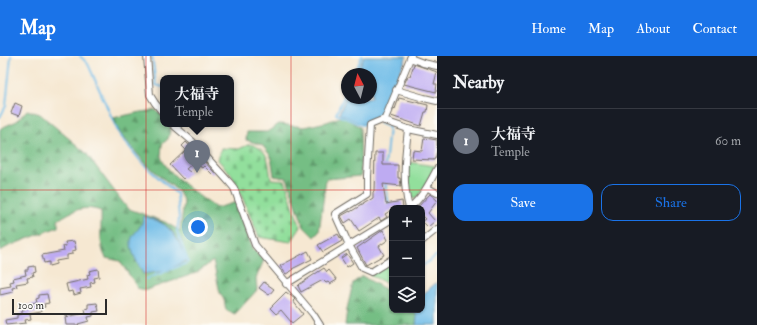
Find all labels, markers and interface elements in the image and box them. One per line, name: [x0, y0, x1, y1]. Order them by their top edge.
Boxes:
text: Map: [20, 16, 56, 40]
text: Home: [531, 20, 566, 37]
text: Map: [588, 20, 614, 37]
text: About: [636, 20, 670, 37]
text: Contact: [692, 20, 737, 37]
north arrow: [341, 68, 377, 104]
text: Nearby: [453, 72, 504, 93]
popup: [160, 75, 234, 127]
text: 大福寺: [174, 85, 220, 104]
text: Temple: [174, 104, 213, 120]
text: 大福寺: [491, 125, 536, 144]
text: 1: [464, 133, 468, 149]
text: 60 m: [715, 133, 741, 149]
pin: 1: [184, 140, 210, 173]
text: Temple: [491, 144, 530, 160]
button: Save: [453, 184, 593, 221]
button: Share: [601, 184, 741, 221]
map controls: [389, 205, 425, 313]
button: +: [389, 205, 425, 241]
your location: [188, 217, 208, 237]
button: −: [389, 241, 425, 277]
button: layers: [389, 277, 425, 313]
scale bar: [12, 297, 107, 316]
text: 100 m: [18, 299, 44, 312]

